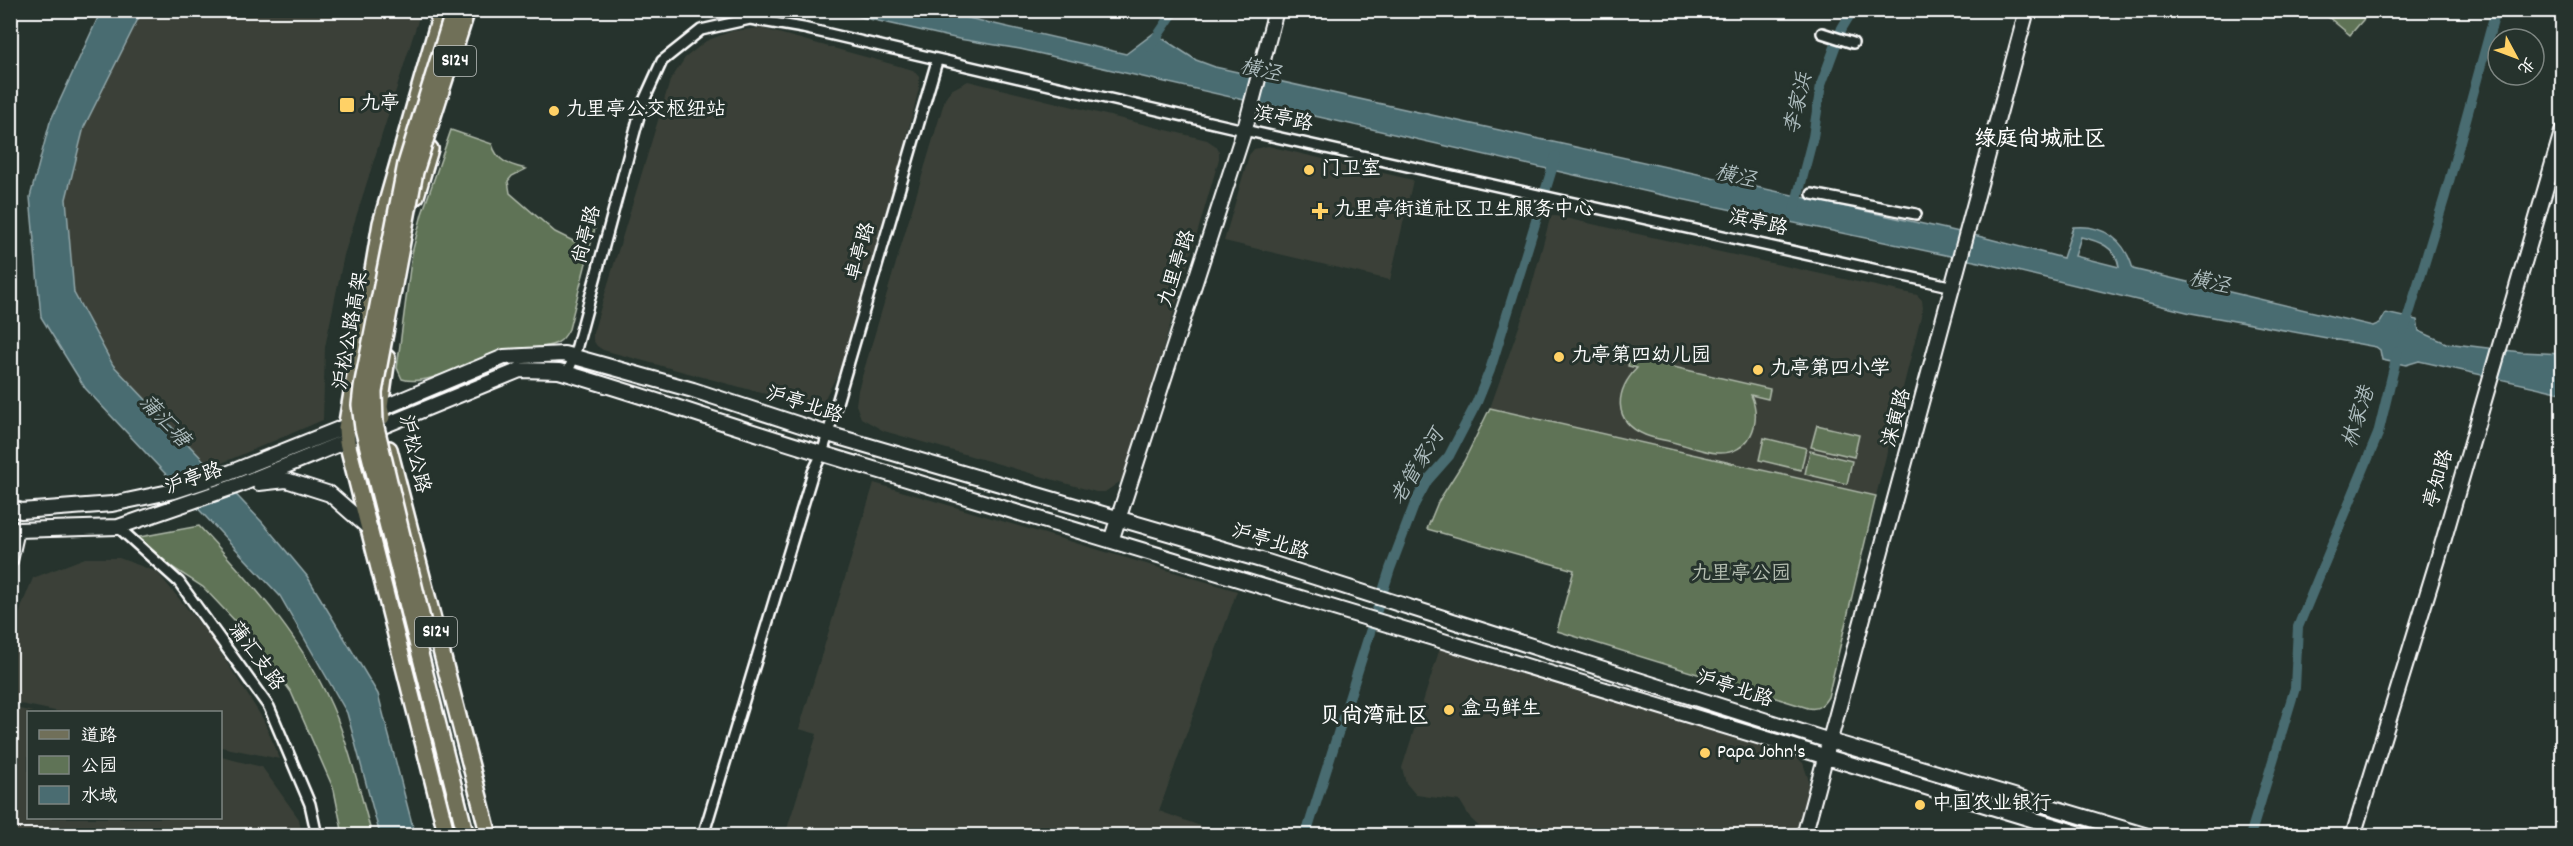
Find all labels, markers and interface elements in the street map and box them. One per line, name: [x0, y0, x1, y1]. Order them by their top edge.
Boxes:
north arrow: [2486, 27, 2546, 87]
road number: S124: [434, 46, 476, 76]
text: 北: [2512, 52, 2539, 79]
water label: 横泾: [1236, 53, 1285, 92]
water label: 李家浜: [1778, 69, 1822, 138]
place label: 九亭: [360, 91, 400, 119]
marker: 九亭: [338, 96, 356, 114]
place label: 九里亭公交枢纽站: [566, 97, 726, 125]
street label: 滨亭路: [1251, 100, 1316, 140]
marker: 九里亭公交枢纽站: [547, 104, 561, 118]
district label: 绿庭尚城社区: [1974, 125, 2106, 156]
place label: 门卫室: [1321, 156, 1381, 184]
water label: 横泾: [1711, 159, 1760, 198]
marker: 门卫室: [1302, 163, 1316, 177]
place label: 九里亭街道社区卫生服务中心: [1334, 197, 1594, 225]
street label: 尚亭路: [567, 201, 610, 268]
marker: 九里亭街道社区卫生服务中心: [1311, 202, 1329, 220]
street label: 滨亭路: [1726, 204, 1791, 245]
street label: 卓亭路: [840, 218, 884, 285]
street label: 九里亭路: [1152, 226, 1204, 311]
water label: 横泾: [2185, 265, 2234, 304]
street label: 沪松公路高架: [328, 269, 376, 393]
place label: 九亭第四幼儿园: [1571, 343, 1711, 371]
marker: 九亭第四幼儿园: [1552, 350, 1566, 364]
place label: 九亭第四小学: [1770, 356, 1890, 384]
marker: 九亭第四小学: [1751, 363, 1765, 377]
street label: 沪亭北路: [762, 380, 847, 432]
water label: 林家港: [2336, 382, 2385, 453]
street label: 涞寅路: [1877, 384, 1920, 451]
water label: 蒲汇塘: [131, 389, 197, 457]
street label: 沪松公路: [390, 412, 436, 497]
water label: 老管家河: [1385, 422, 1455, 512]
street label: 亭知路: [2418, 445, 2462, 512]
street label: 沪亭路: [161, 457, 228, 503]
street label: 沪亭北路: [1228, 518, 1313, 568]
park label: 九里亭公园: [1691, 561, 1791, 589]
street label: 蒲汇支路: [220, 616, 290, 698]
road number: S124: [415, 617, 457, 647]
street label: 沪亭北路: [1692, 664, 1777, 716]
place label: 盒马鲜生: [1461, 696, 1541, 724]
district label: 贝尚湾社区: [1319, 702, 1429, 733]
marker: 盒马鲜生: [1442, 703, 1456, 717]
legend: [27, 711, 222, 819]
text: 道路: [81, 725, 117, 750]
place label: Papa John's: [1717, 739, 1806, 767]
marker: Papa John's: [1698, 746, 1712, 760]
text: 公园: [81, 755, 117, 780]
text: 水域: [81, 785, 117, 810]
place label: 中国农业银行: [1932, 791, 2052, 819]
marker: 中国农业银行: [1913, 798, 1927, 812]

